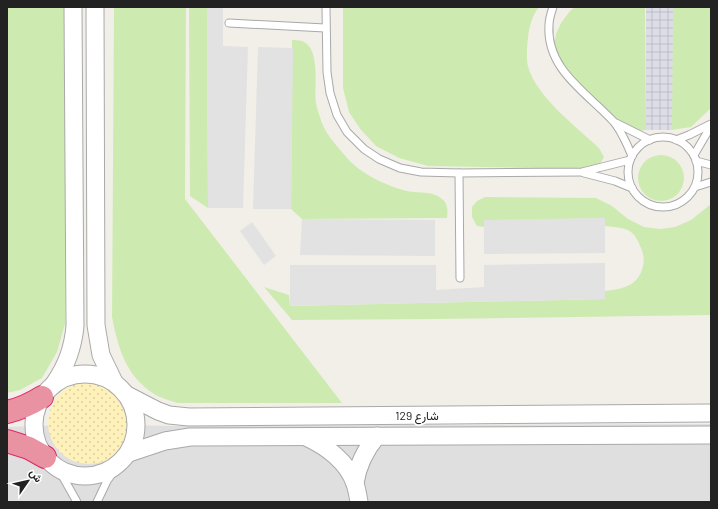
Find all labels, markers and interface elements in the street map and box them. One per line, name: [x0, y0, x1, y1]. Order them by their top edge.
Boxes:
street label: شارع 129: [395, 408, 439, 425]
north arrow: [8, 461, 48, 501]
text: ش: [27, 466, 46, 485]

